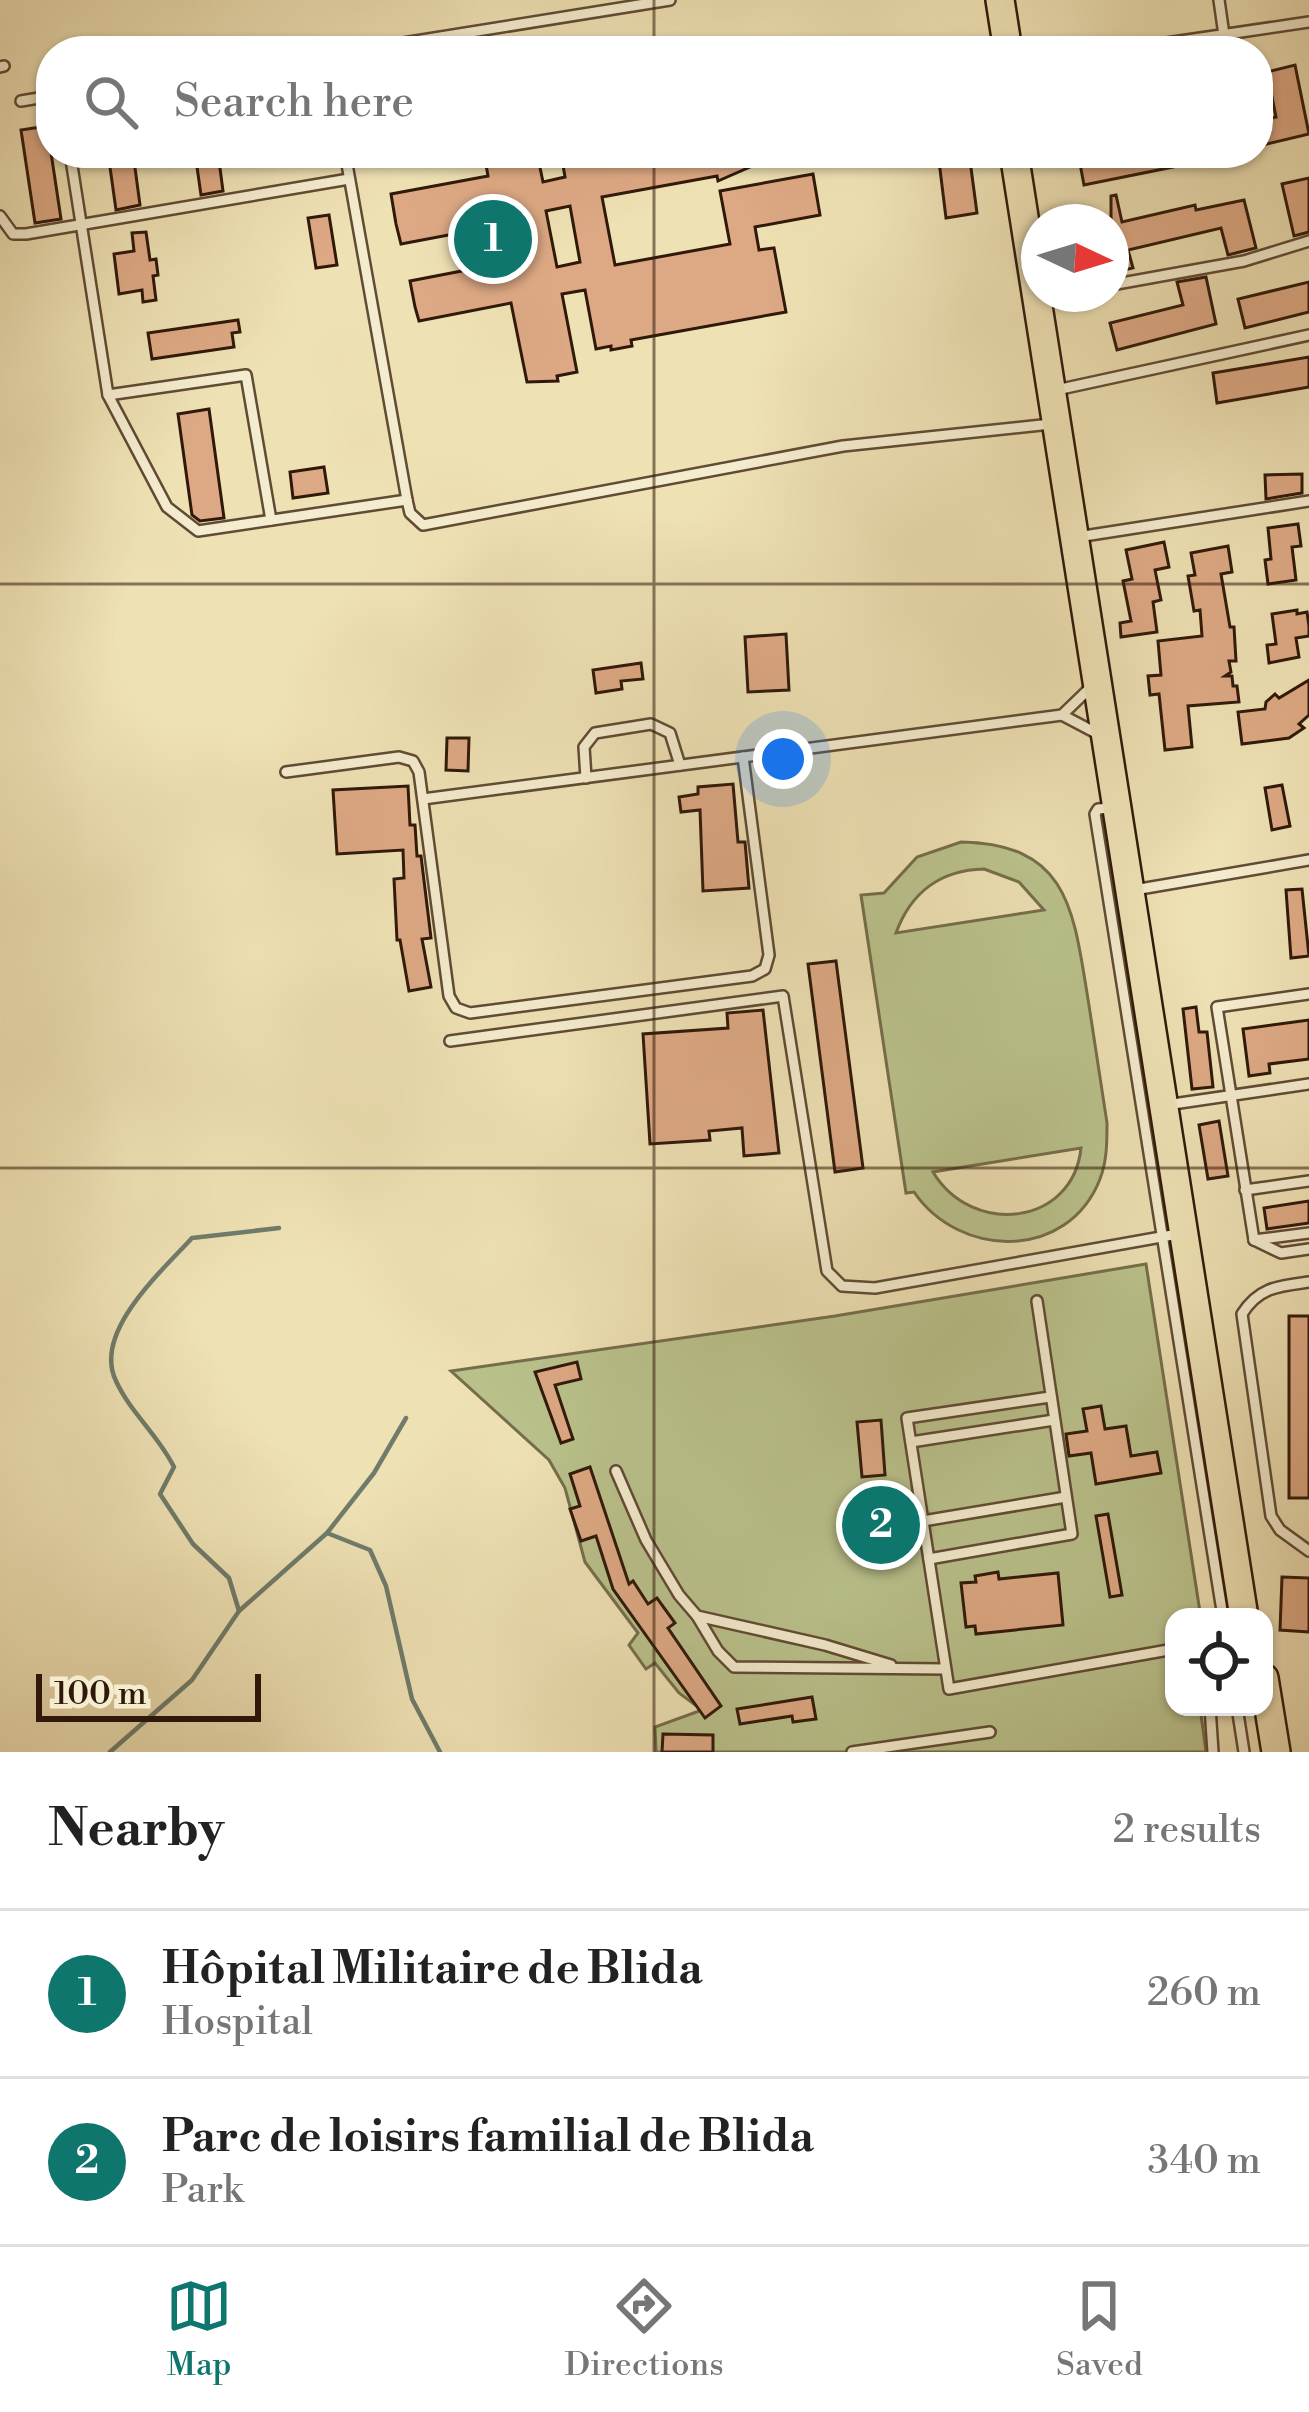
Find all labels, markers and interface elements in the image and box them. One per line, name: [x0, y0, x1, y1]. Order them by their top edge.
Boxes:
search box: [36, 36, 1273, 168]
icon: search: [78, 69, 144, 135]
text: Search here: [174, 74, 414, 131]
pin: 1: [454, 194, 532, 284]
north arrow: [1021, 204, 1129, 312]
your location: [753, 729, 813, 789]
pin: 2: [842, 1480, 920, 1570]
map controls: [1165, 1608, 1273, 1716]
button: locate: [1165, 1608, 1273, 1716]
scale bar: [36, 1668, 261, 1721]
text: 100 m: [54, 1674, 147, 1715]
text: Nearby: [48, 1798, 224, 1862]
text: 2 results: [1113, 1806, 1261, 1855]
text: Hôpital Militaire de Blida: [162, 1941, 703, 1998]
text: 1: [78, 1969, 96, 2018]
text: 260 m: [1147, 1969, 1261, 2018]
text: Hospital: [162, 1998, 313, 2047]
text: Parc de loisirs familial de Blida: [162, 2109, 814, 2166]
text: 2: [75, 2137, 99, 2186]
text: 340 m: [1148, 2137, 1261, 2186]
text: Park: [162, 2166, 243, 2215]
tab: Map: [166, 2273, 232, 2386]
tab: Directions: [565, 2273, 724, 2386]
tab: Saved: [1056, 2273, 1143, 2386]

